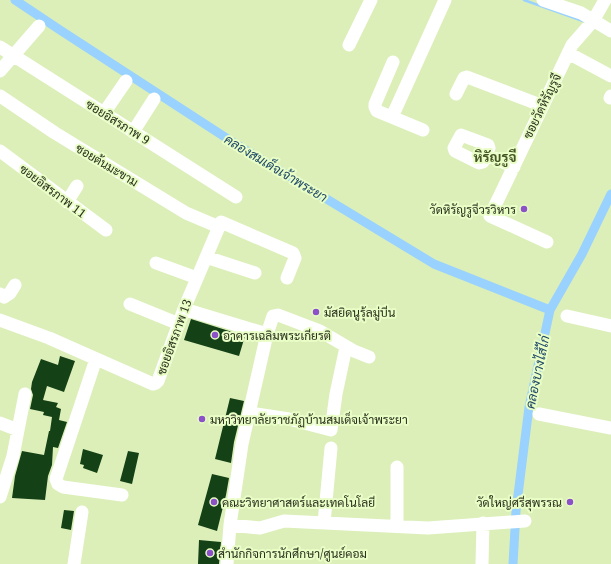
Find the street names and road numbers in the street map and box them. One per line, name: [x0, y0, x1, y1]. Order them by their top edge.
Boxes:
street label: ซอยวัดหิรัญรูจี: [519, 71, 565, 141]
street label: ซอยอิสรภาพ 9: [83, 96, 153, 148]
street label: ซอยต้นมะขาม: [72, 140, 142, 190]
street label: ซอยอิสรภาพ 11: [16, 160, 90, 222]
street label: ซอยอิสรภาพ 13: [152, 296, 196, 377]

